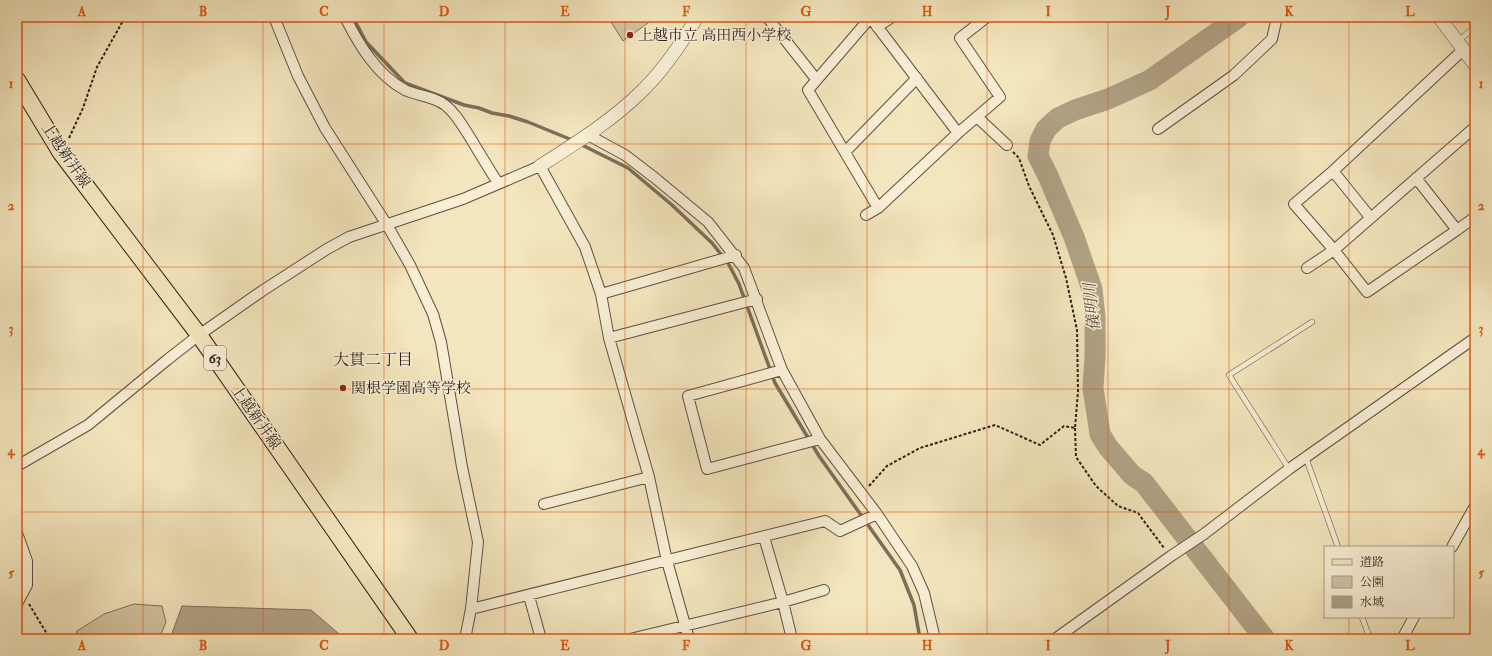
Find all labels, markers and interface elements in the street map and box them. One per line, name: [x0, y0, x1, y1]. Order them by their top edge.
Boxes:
text: A: [77, 4, 87, 20]
text: B: [199, 4, 207, 20]
text: C: [319, 4, 329, 20]
text: D: [439, 4, 450, 20]
text: E: [560, 4, 570, 20]
text: F: [682, 4, 691, 20]
text: G: [801, 4, 812, 20]
text: H: [922, 4, 933, 20]
text: I: [1045, 4, 1051, 20]
text: J: [1164, 4, 1171, 21]
text: K: [1284, 4, 1294, 20]
text: L: [1405, 4, 1415, 20]
place label: 上越市立 高田西小学校: [638, 26, 791, 45]
marker: 上越市立 高田西小学校: [625, 30, 635, 40]
text: 1: [9, 76, 14, 92]
text: 1: [1479, 76, 1484, 92]
street label: 上越新井線: [37, 119, 94, 192]
text: 2: [8, 198, 15, 214]
text: 2: [1478, 198, 1485, 214]
water label: 儀明川: [1079, 280, 1104, 332]
text: 3: [9, 321, 14, 337]
text: 3: [1479, 321, 1484, 337]
road number: 63: [204, 346, 226, 370]
district label: 大貫二丁目: [333, 350, 413, 370]
place label: 関根学園高等学校: [351, 379, 471, 398]
street label: 上越新井線: [226, 381, 285, 453]
marker: 関根学園高等学校: [338, 383, 348, 393]
text: 4: [6, 443, 15, 459]
text: 4: [1476, 443, 1485, 459]
legend: [1324, 546, 1454, 618]
text: 道路: [1360, 555, 1384, 570]
text: 5: [8, 565, 14, 581]
text: 5: [1478, 565, 1484, 581]
text: 公園: [1360, 575, 1384, 590]
text: 水域: [1360, 595, 1384, 610]
text: A: [77, 638, 87, 654]
text: B: [199, 638, 207, 654]
text: C: [319, 638, 329, 654]
text: D: [439, 638, 450, 654]
text: E: [560, 638, 570, 654]
text: F: [682, 638, 691, 654]
text: G: [801, 638, 812, 654]
text: H: [922, 638, 933, 654]
text: I: [1045, 638, 1051, 654]
text: J: [1164, 638, 1171, 655]
text: K: [1284, 638, 1294, 654]
text: L: [1405, 638, 1415, 654]

